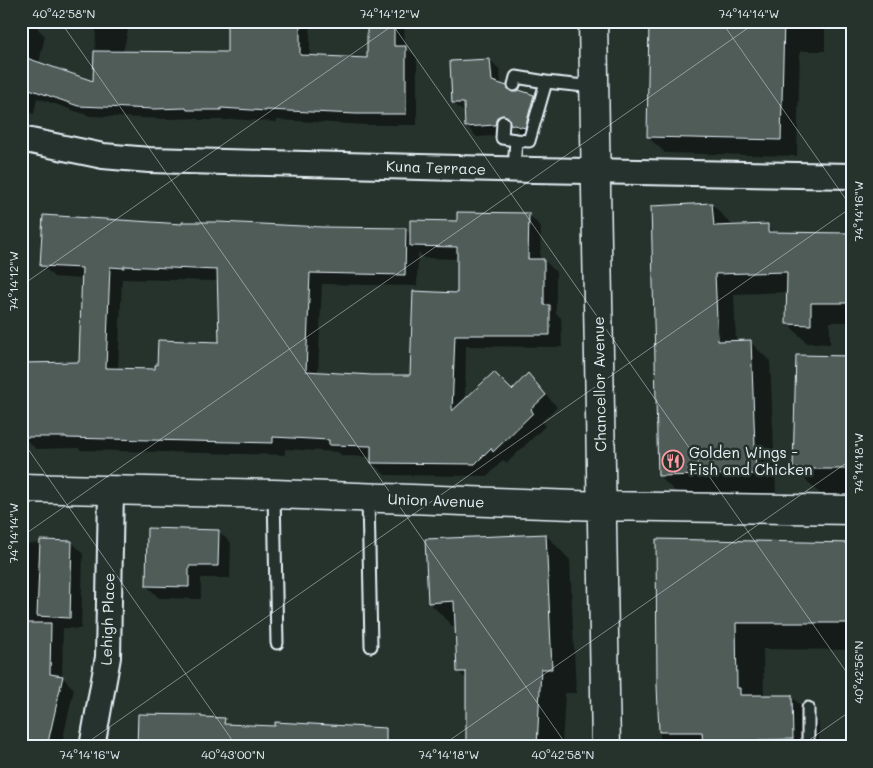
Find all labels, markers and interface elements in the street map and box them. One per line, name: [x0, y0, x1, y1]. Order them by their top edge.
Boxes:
text: 40°42'58"N: [33, 5, 95, 21]
text: 74°14'12"W: [360, 5, 420, 21]
text: 74°14'14"W: [719, 5, 779, 21]
street label: Kuna Terrace: [386, 155, 486, 179]
text: 74°14'16"W: [850, 181, 866, 241]
text: 74°14'12"W: [5, 251, 21, 311]
street label: Chancellor Avenue: [588, 316, 610, 452]
text: 74°14'18"W: [850, 433, 866, 493]
place label: Golden Wings - Fish and Chicken: [689, 442, 813, 479]
restaurant icon: Golden Wings - Fish and Chicken: [661, 449, 685, 473]
street label: Union Avenue: [387, 488, 485, 512]
text: 74°14'14"W: [5, 503, 21, 563]
street label: Lehigh Place: [95, 572, 119, 666]
text: 40°42'56"N: [850, 641, 866, 703]
text: 74°14'16"W: [60, 746, 120, 762]
text: 40°43'00"N: [201, 746, 265, 762]
text: 74°14'18"W: [419, 746, 479, 762]
text: 40°42'58"N: [532, 746, 594, 762]

